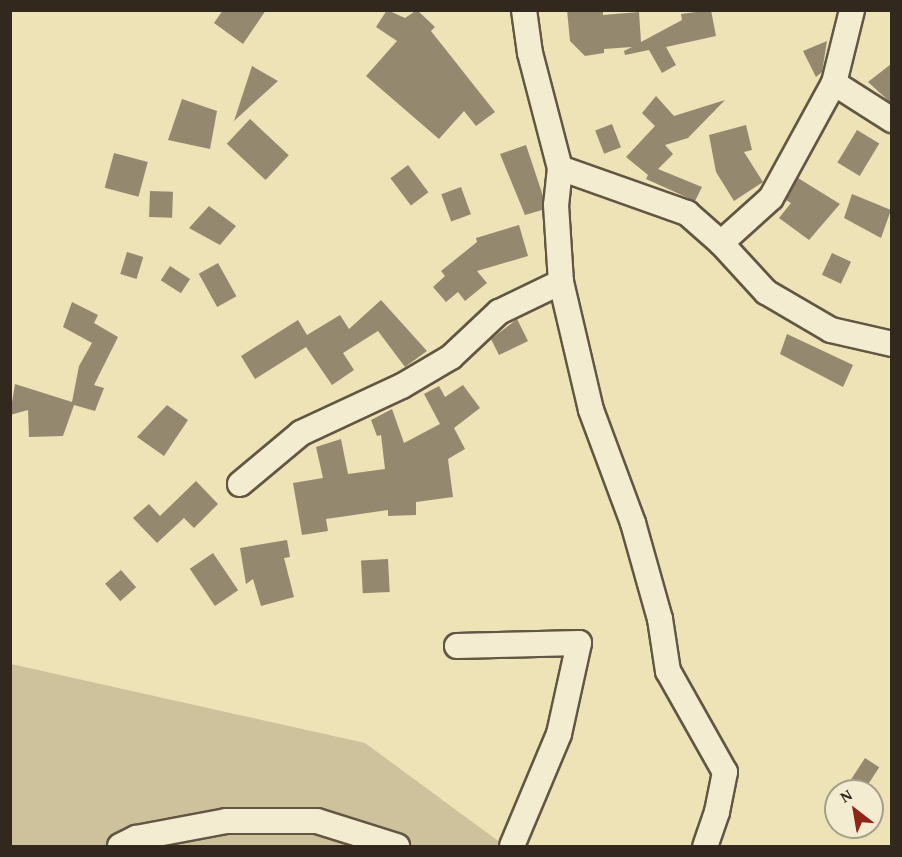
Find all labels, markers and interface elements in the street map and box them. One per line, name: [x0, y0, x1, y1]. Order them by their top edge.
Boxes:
north arrow: [824, 779, 884, 839]
text: N: [835, 782, 857, 808]

